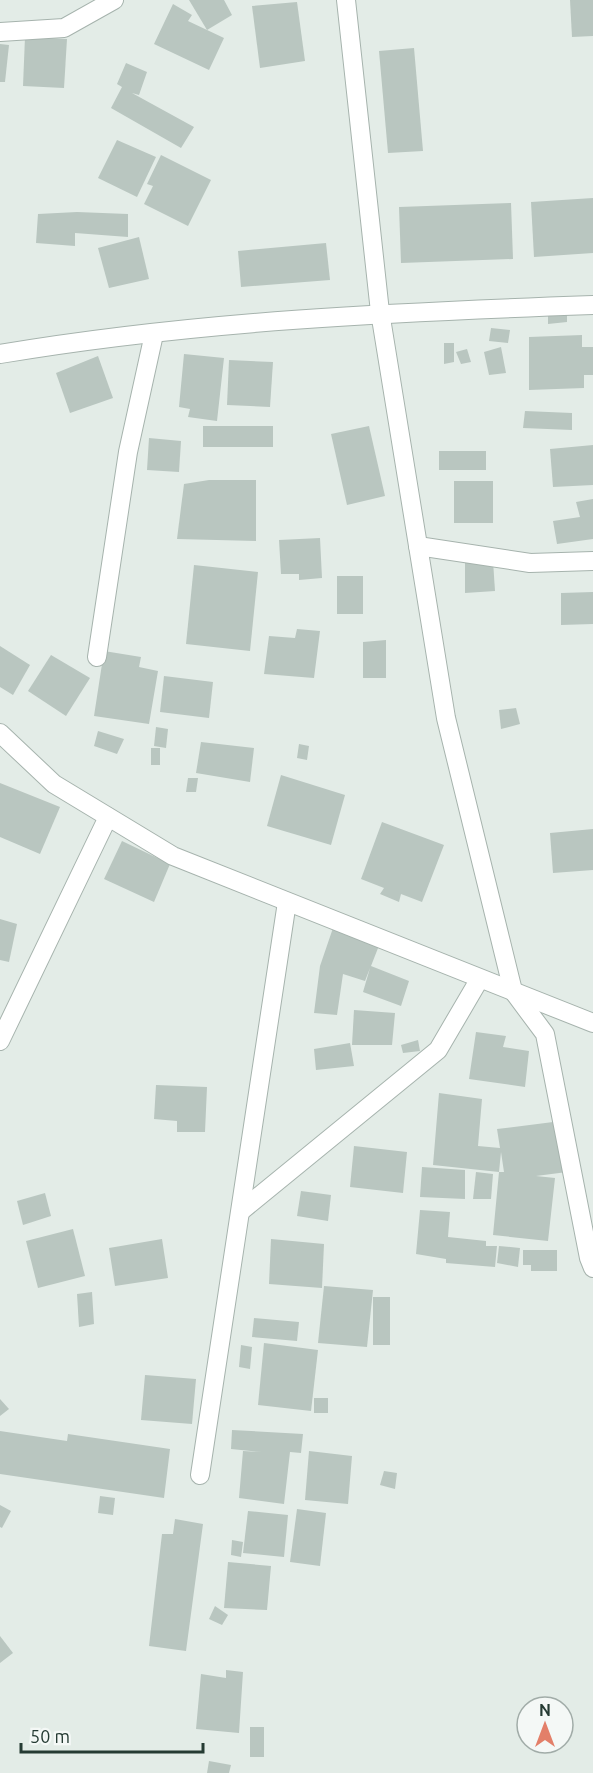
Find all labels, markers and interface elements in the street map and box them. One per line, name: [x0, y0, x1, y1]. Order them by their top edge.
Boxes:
north arrow: [515, 1695, 575, 1755]
text: N: [539, 1701, 551, 1719]
scale bar: [21, 1716, 202, 1754]
text: 50 m: [30, 1726, 70, 1746]

